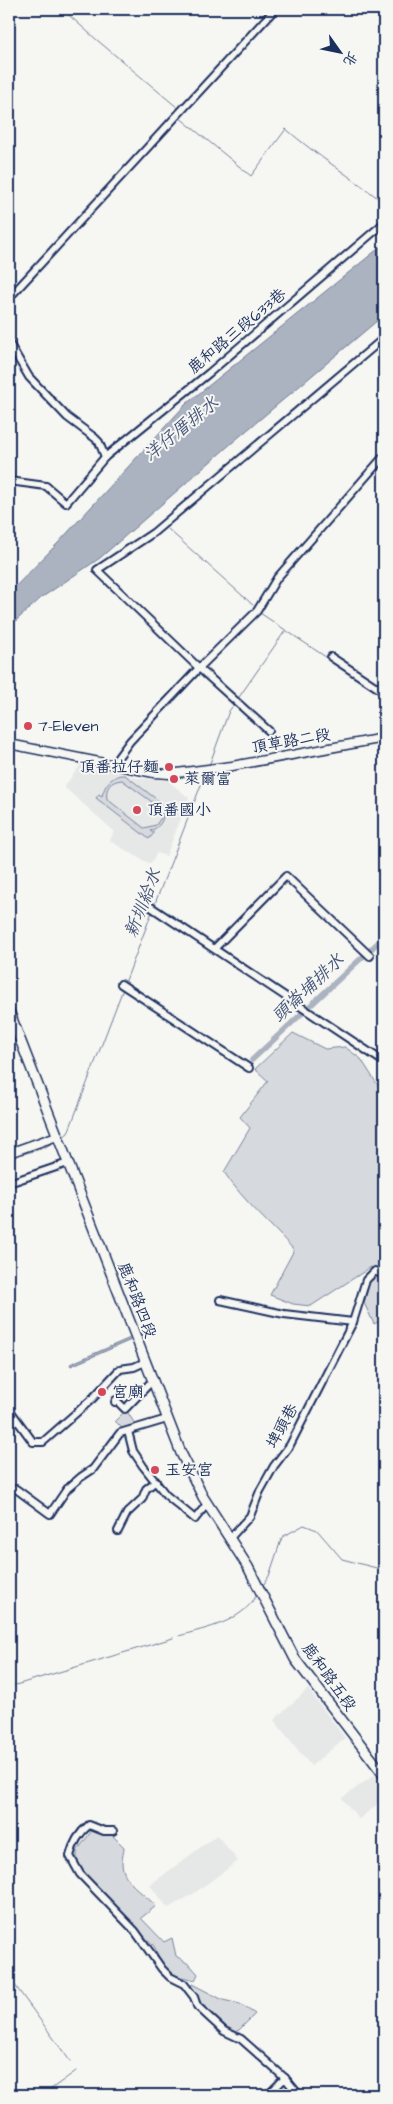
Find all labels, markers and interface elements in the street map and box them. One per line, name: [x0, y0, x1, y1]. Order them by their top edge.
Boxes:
north arrow: [316, 28, 366, 78]
text: 北: [338, 47, 362, 70]
street label: 鹿和路三段633巷: [183, 283, 291, 379]
water label: 洋仔厝排水: [138, 390, 225, 467]
place label: 7-Eleven: [38, 715, 98, 737]
marker: 7-Eleven: [22, 720, 34, 732]
street label: 頂草路二段: [250, 723, 332, 759]
place label: 頂番拉仔麵: [79, 756, 159, 778]
marker: 頂番拉仔麵: [163, 761, 175, 773]
place label: 萊爾富: [184, 768, 232, 790]
marker: 萊爾富: [168, 773, 180, 785]
place label: 頂番國小: [147, 799, 211, 821]
marker: 頂番國小: [131, 804, 143, 816]
water label: 新圳給水: [118, 864, 168, 941]
water label: 頭崙埔排水: [267, 947, 350, 1028]
street label: 鹿和路四段: [112, 1259, 162, 1341]
place label: 宮廟: [112, 1381, 144, 1403]
marker: 宮廟: [96, 1386, 108, 1398]
street label: 埤頭巷: [261, 1400, 303, 1452]
place label: 玉安宮: [165, 1459, 213, 1481]
marker: 玉安宮: [149, 1464, 161, 1476]
street label: 鹿和路五段: [297, 1638, 361, 1716]

